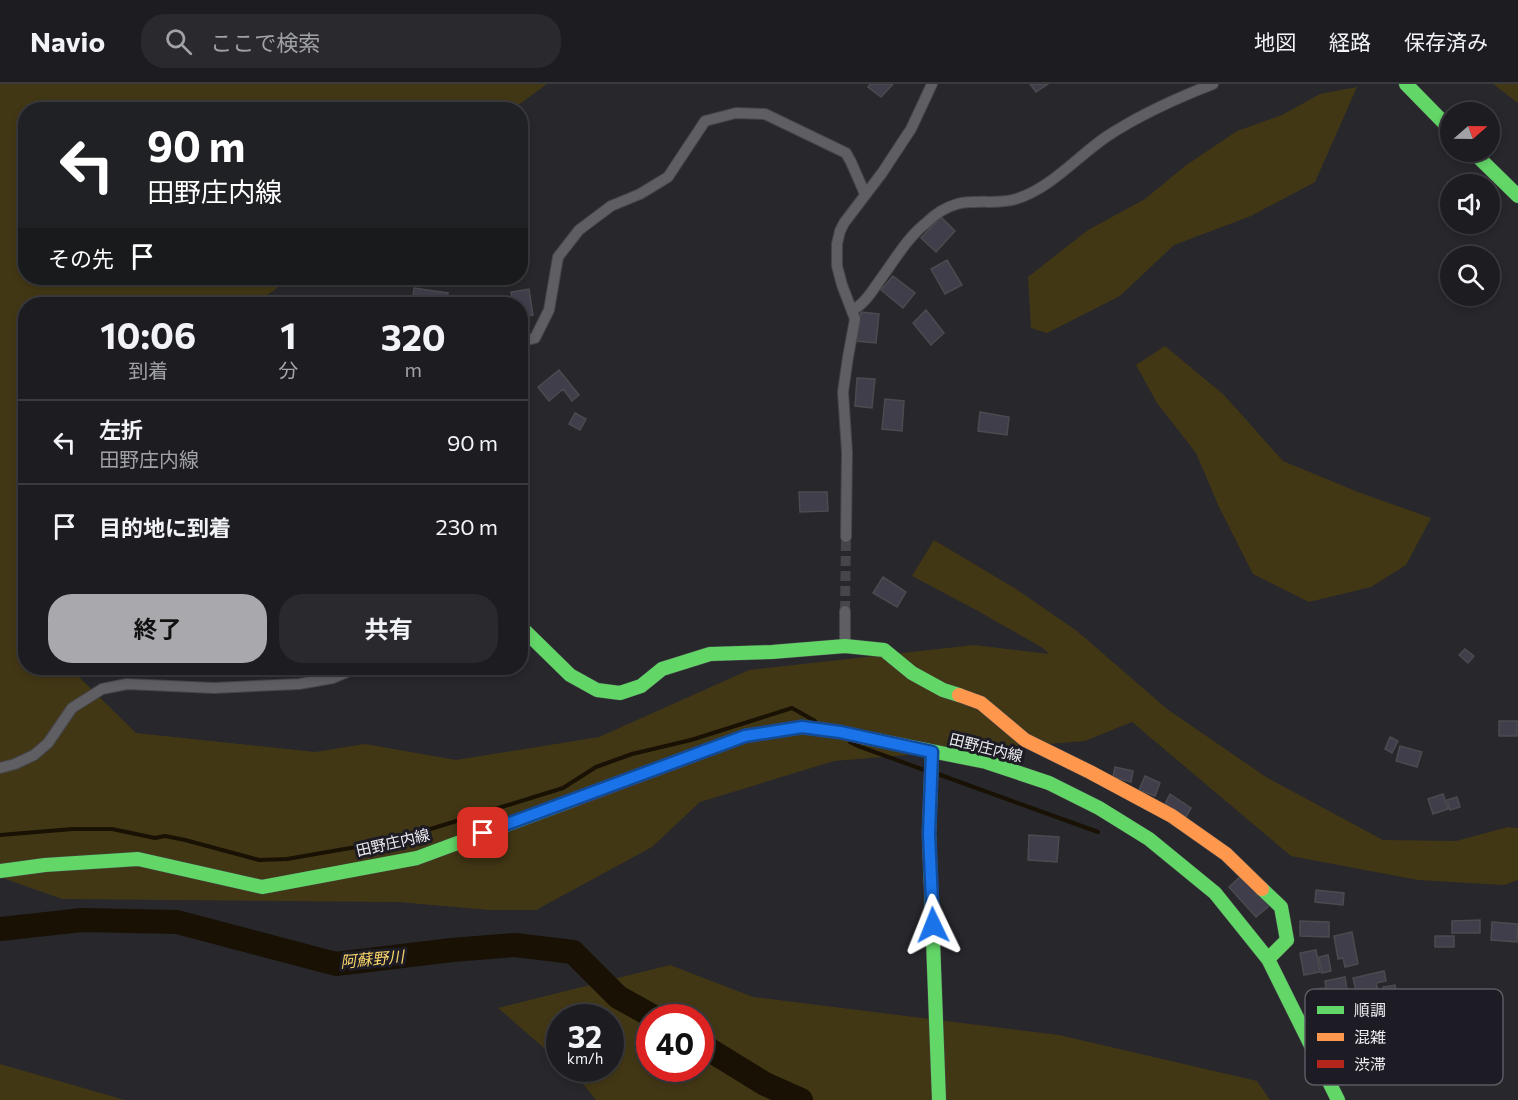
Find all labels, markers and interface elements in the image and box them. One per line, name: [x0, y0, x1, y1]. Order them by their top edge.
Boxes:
search box: [141, 14, 561, 68]
text: Navio: [30, 24, 105, 58]
icon: search: [162, 25, 195, 58]
text: ここで検索: [210, 29, 320, 56]
text: 地図: [1254, 29, 1296, 54]
text: 経路: [1329, 29, 1371, 54]
text: 保存済み: [1404, 29, 1488, 54]
north arrow: [1440, 102, 1500, 162]
map controls: [1440, 102, 1500, 306]
text: 90 m: [147, 119, 246, 171]
icon: left: [48, 126, 126, 204]
button: sound: [1440, 174, 1500, 234]
text: 田野庄内線: [147, 175, 282, 208]
icon: arrive: [126, 240, 159, 273]
text: その先: [48, 245, 114, 272]
button: search: [1440, 246, 1500, 306]
text: 10:06: [100, 312, 196, 356]
text: 1: [280, 312, 297, 356]
text: 320: [381, 314, 446, 358]
text: m: [405, 357, 422, 381]
text: 到着: [128, 358, 168, 382]
text: 分: [278, 358, 298, 382]
text: 左折: [99, 416, 143, 443]
icon: left: [48, 426, 81, 459]
text: 90 m: [447, 429, 498, 456]
text: 田野庄内線: [99, 447, 199, 471]
icon: arrive: [48, 510, 81, 543]
text: 230 m: [435, 513, 498, 540]
text: 目的地に到着: [99, 514, 231, 541]
button: 終了: [48, 594, 267, 663]
button: 共有: [279, 594, 498, 663]
street label: 田野庄内線: [948, 729, 1025, 765]
pin: [457, 807, 508, 858]
icon: arrive: [466, 816, 499, 849]
street label: 田野庄内線: [354, 825, 431, 859]
position arrow: [901, 893, 965, 957]
water label: 阿蘇野川: [339, 946, 407, 971]
legend: [1305, 989, 1503, 1085]
text: 順調: [1354, 1000, 1386, 1019]
speed limit sign: 40: [636, 1004, 714, 1082]
text: 32: [568, 1017, 602, 1054]
text: 混雑: [1354, 1027, 1386, 1046]
text: km/h: [567, 1049, 603, 1067]
text: 渋滞: [1354, 1054, 1386, 1073]

